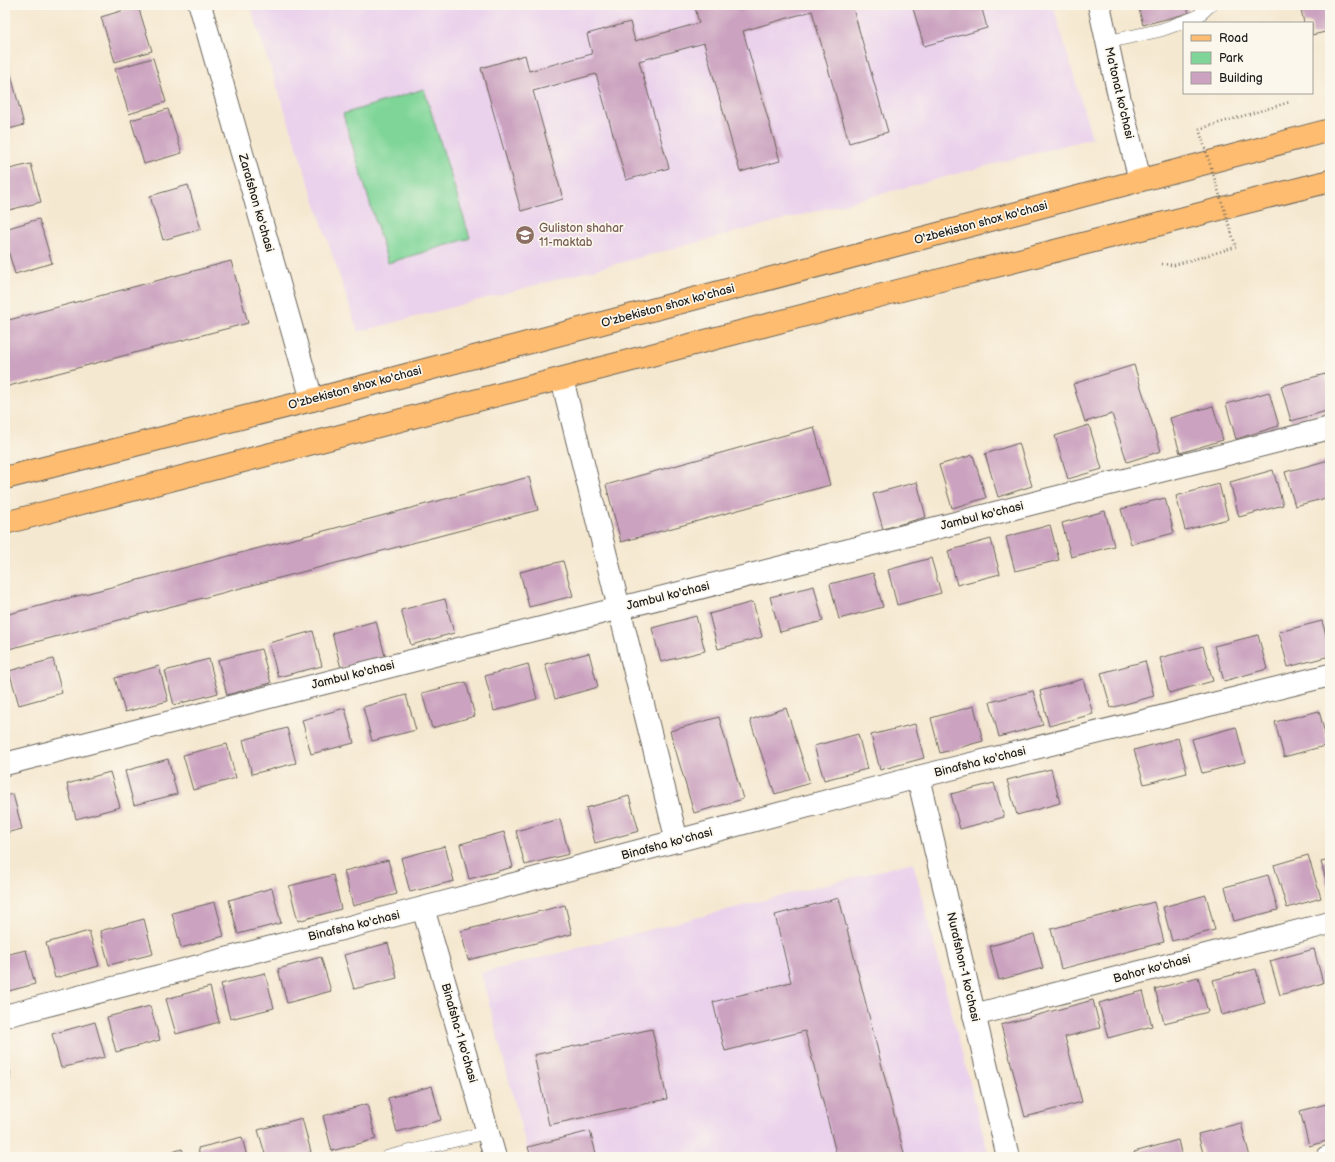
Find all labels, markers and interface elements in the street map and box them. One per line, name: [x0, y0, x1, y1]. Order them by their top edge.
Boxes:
legend: [1183, 22, 1313, 94]
text: Road: [1219, 31, 1248, 46]
street label: Ma'tonat ko'chasi: [1101, 46, 1137, 141]
text: Park: [1219, 51, 1243, 66]
text: Building: [1219, 71, 1263, 86]
street label: Zarafshon ko'chasi: [235, 151, 277, 254]
street label: O'zbekiston shox ko'chasi: [913, 198, 1050, 248]
place label: Guliston shahar 11-maktab: [539, 221, 624, 250]
school or university icon: Guliston shahar 11-maktab: [514, 224, 536, 246]
street label: O'zbekiston shox ko'chasi: [600, 281, 737, 331]
street label: O'zbekiston shox ko'chasi: [287, 363, 424, 413]
street label: Jambul ko'chasi: [939, 498, 1025, 534]
street label: Jambul ko'chasi: [625, 578, 711, 614]
street label: Jambul ko'chasi: [310, 657, 396, 693]
street label: Binafsha ko'chasi: [933, 743, 1028, 781]
street label: Binafsha ko'chasi: [620, 825, 715, 863]
street label: Binafsha ko'chasi: [307, 907, 402, 945]
street label: Nurafshon-1 ko'chasi: [943, 911, 983, 1023]
street label: Bahor ko'chasi: [1112, 951, 1192, 987]
street label: Binafsha-1 ko'chasi: [438, 981, 480, 1085]

